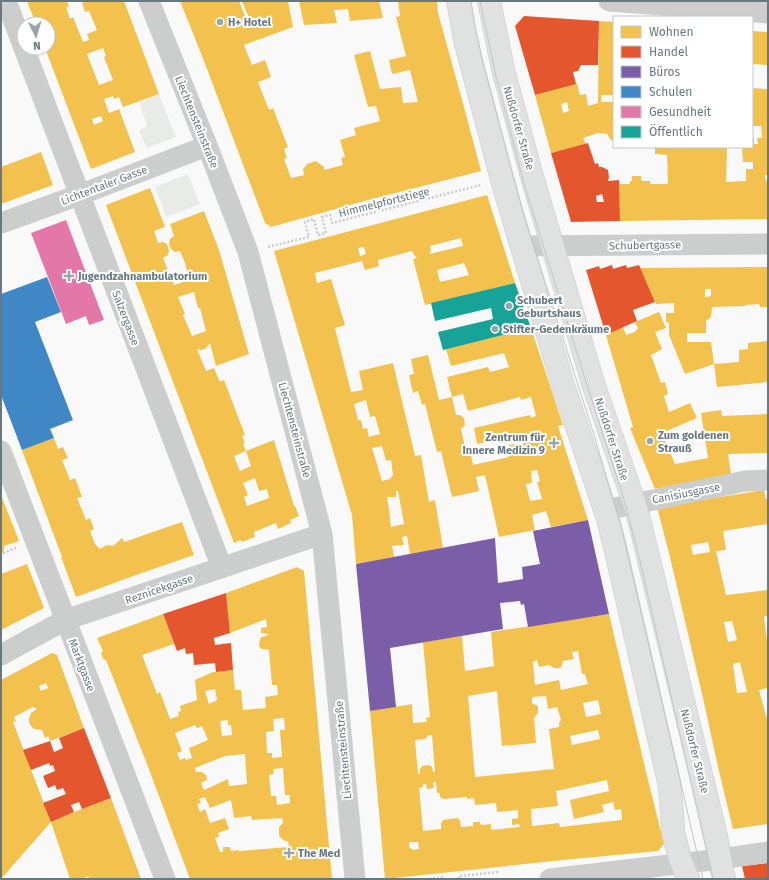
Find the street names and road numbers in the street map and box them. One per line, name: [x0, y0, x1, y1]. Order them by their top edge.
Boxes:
street label: Liechtensteinstraße: [172, 74, 221, 170]
street label: Nußdorfer Straße: [500, 85, 537, 172]
street label: Lichtentaler Gasse: [59, 163, 149, 208]
street label: Himmelpfortstiege: [337, 185, 431, 220]
street label: Schubertgasse: [609, 238, 681, 253]
street label: Salzergasse: [109, 289, 142, 347]
street label: Liechtensteinstraße: [275, 381, 314, 479]
street label: Nußdorfer Straße: [592, 396, 631, 482]
street label: Canisiusgasse: [651, 481, 721, 506]
street label: Reznicekgasse: [124, 572, 195, 607]
street label: Marktgasse: [65, 637, 98, 694]
street label: Liechtensteinstraße: [333, 700, 354, 800]
street label: Nußdorfer Straße: [678, 707, 711, 795]

